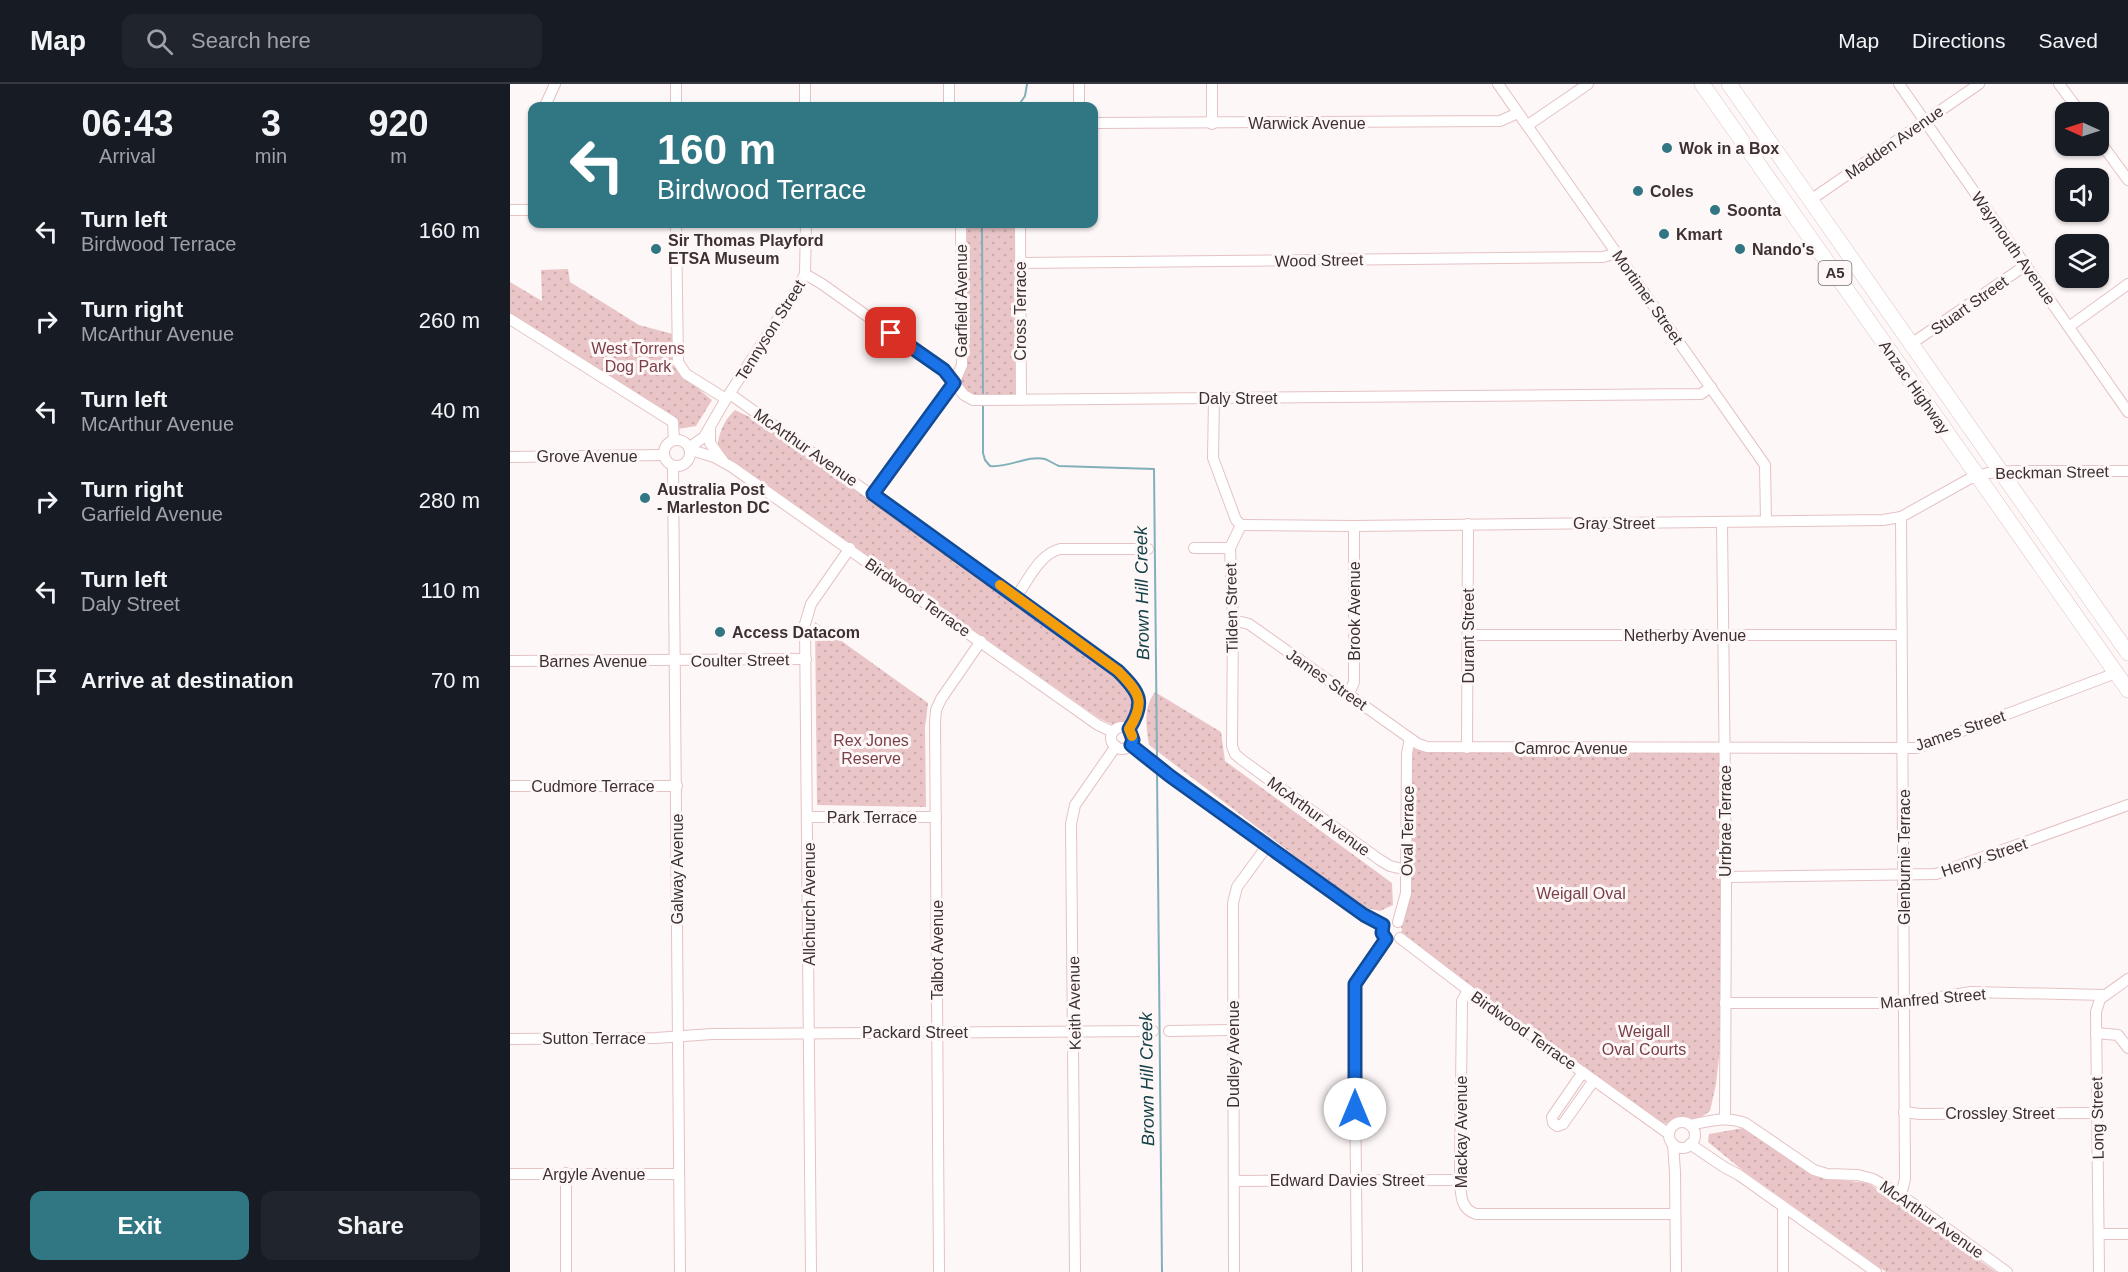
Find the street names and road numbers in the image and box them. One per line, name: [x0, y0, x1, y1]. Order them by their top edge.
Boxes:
street label: Madden Avenue: [1842, 102, 1946, 182]
street label: Warwick Avenue: [1248, 115, 1366, 132]
street label: Waymouth Avenue: [1968, 189, 2059, 308]
street label: Garfield Avenue: [953, 244, 970, 358]
street label: Mortimer Street: [1609, 247, 1686, 348]
street label: Wood Street: [1275, 251, 1364, 270]
street label: Cross Terrace: [1012, 261, 1029, 361]
road number: A5: [1818, 261, 1852, 285]
street label: Stuart Street: [1928, 272, 2011, 338]
street label: Tennyson Street: [733, 276, 809, 384]
street label: Anzac Highway: [1876, 337, 1953, 437]
street label: Daly Street: [1198, 390, 1278, 407]
street label: McArthur Avenue: [751, 405, 861, 490]
street label: Grove Avenue: [536, 448, 638, 465]
street label: Beckman Street: [1995, 463, 2110, 482]
street label: Gray Street: [1573, 515, 1655, 532]
street label: Birdwood Terrace: [862, 555, 974, 640]
street label: Brook Avenue: [1346, 561, 1363, 661]
street label: Tilden Street: [1222, 562, 1241, 653]
street label: Durant Street: [1460, 588, 1477, 684]
street label: Netherby Avenue: [1624, 627, 1746, 644]
street label: James Street: [1283, 645, 1371, 714]
street label: Coulter Street: [691, 651, 790, 670]
street label: Barnes Avenue: [539, 653, 647, 670]
street label: James Street: [1913, 707, 2008, 754]
street label: Camroc Avenue: [1514, 740, 1628, 757]
street label: Urrbrae Terrace: [1717, 765, 1734, 877]
street label: McArthur Avenue: [1264, 774, 1373, 859]
street label: Cudmore Terrace: [531, 778, 655, 795]
street label: Oval Terrace: [1398, 786, 1417, 876]
street label: Glenburnie Terrace: [1896, 789, 1913, 925]
street label: Park Terrace: [827, 809, 917, 826]
street label: Galway Avenue: [669, 813, 686, 924]
street label: Henry Street: [1939, 835, 2030, 880]
street label: Allchurch Avenue: [801, 842, 818, 966]
street label: Talbot Avenue: [929, 900, 946, 1000]
street label: Keith Avenue: [1065, 956, 1084, 1050]
street label: Manfred Street: [1880, 985, 1987, 1012]
street label: Birdwood Terrace: [1468, 988, 1580, 1073]
street label: Dudley Avenue: [1225, 1000, 1242, 1108]
street label: Packard Street: [862, 1024, 968, 1041]
street label: Sutton Terrace: [542, 1030, 646, 1047]
street label: Mackay Avenue: [1453, 1076, 1470, 1188]
street label: Long Street: [2088, 1076, 2107, 1160]
street label: Crossley Street: [1945, 1105, 2055, 1122]
street label: Argyle Avenue: [543, 1166, 646, 1183]
street label: Edward Davies Street: [1270, 1172, 1425, 1189]
street label: McArthur Avenue: [1877, 1177, 1987, 1262]

